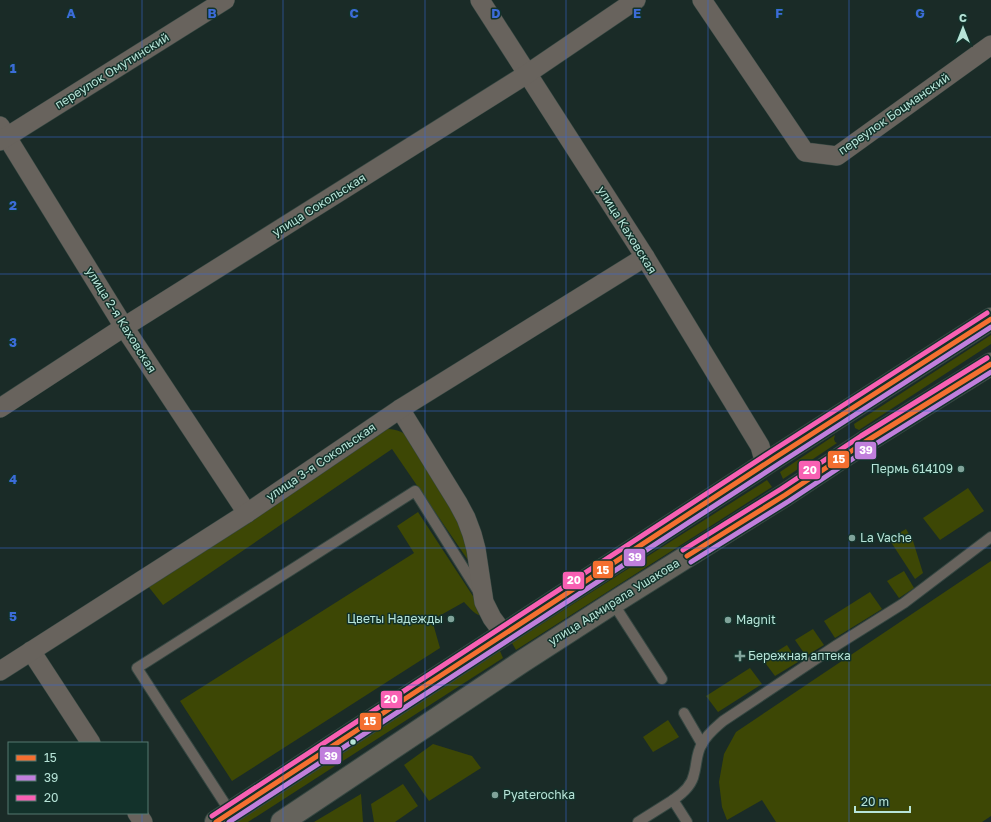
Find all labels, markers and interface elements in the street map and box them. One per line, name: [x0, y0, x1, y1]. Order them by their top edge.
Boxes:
text: A: [66, 5, 76, 21]
text: B: [207, 5, 217, 21]
text: C: [349, 5, 359, 21]
text: D: [491, 5, 501, 21]
text: E: [633, 5, 641, 21]
text: F: [775, 5, 783, 21]
text: G: [915, 5, 925, 21]
north arrow: [943, 8, 983, 48]
text: С: [959, 11, 967, 24]
street label: переулок Омутинский: [52, 29, 172, 112]
text: 1: [10, 60, 17, 76]
street label: переулок Боцманский: [835, 70, 952, 158]
street label: улица Сокольская: [269, 170, 368, 239]
street label: улица Каховская: [594, 183, 660, 276]
text: 2: [9, 197, 17, 213]
street label: улица 2-я Каховская: [83, 264, 160, 375]
text: 3: [9, 334, 17, 350]
street label: улица 3-я Сокольская: [263, 419, 378, 504]
line badge: 39: [854, 441, 877, 460]
text: 39: [859, 443, 873, 456]
line badge: 15: [827, 450, 850, 469]
text: 15: [833, 452, 845, 465]
line badge: 20: [798, 460, 821, 480]
place label: Пермь 614109: [871, 461, 953, 476]
text: 20: [803, 463, 817, 476]
marker: Пермь 614109: [956, 464, 966, 474]
text: 4: [9, 471, 17, 487]
place label: La Vache: [860, 530, 912, 545]
marker: La Vache: [847, 533, 857, 543]
line badge: 39: [623, 548, 646, 567]
text: 39: [628, 550, 642, 563]
street label: улица Адмирала Ушакова: [545, 555, 682, 648]
line badge: 15: [592, 560, 614, 579]
text: 15: [597, 563, 609, 576]
line badge: 20: [562, 571, 585, 590]
text: 20: [567, 573, 581, 586]
text: 5: [9, 608, 17, 624]
place label: Цветы Надежды: [347, 611, 443, 626]
place label: Magnit: [736, 612, 776, 627]
marker: Цветы Надежды: [446, 614, 456, 624]
marker: Magnit: [723, 615, 733, 625]
place label: Бережная аптека: [748, 648, 851, 663]
marker: Бережная аптека: [735, 651, 745, 661]
line badge: 20: [380, 690, 403, 709]
text: 20: [384, 692, 398, 705]
line badge: 15: [359, 712, 382, 731]
text: 15: [364, 714, 376, 727]
unlabelled marker: [348, 737, 358, 747]
legend: [8, 742, 148, 814]
line badge: 39: [319, 746, 342, 765]
text: 39: [324, 749, 338, 762]
text: 15: [44, 750, 57, 765]
text: 39: [44, 770, 58, 785]
place label: Pyaterochka: [503, 787, 575, 802]
scale bar: [855, 788, 910, 814]
text: 20: [44, 790, 58, 805]
marker: Pyaterochka: [490, 790, 500, 800]
text: 20 m: [861, 794, 889, 809]

